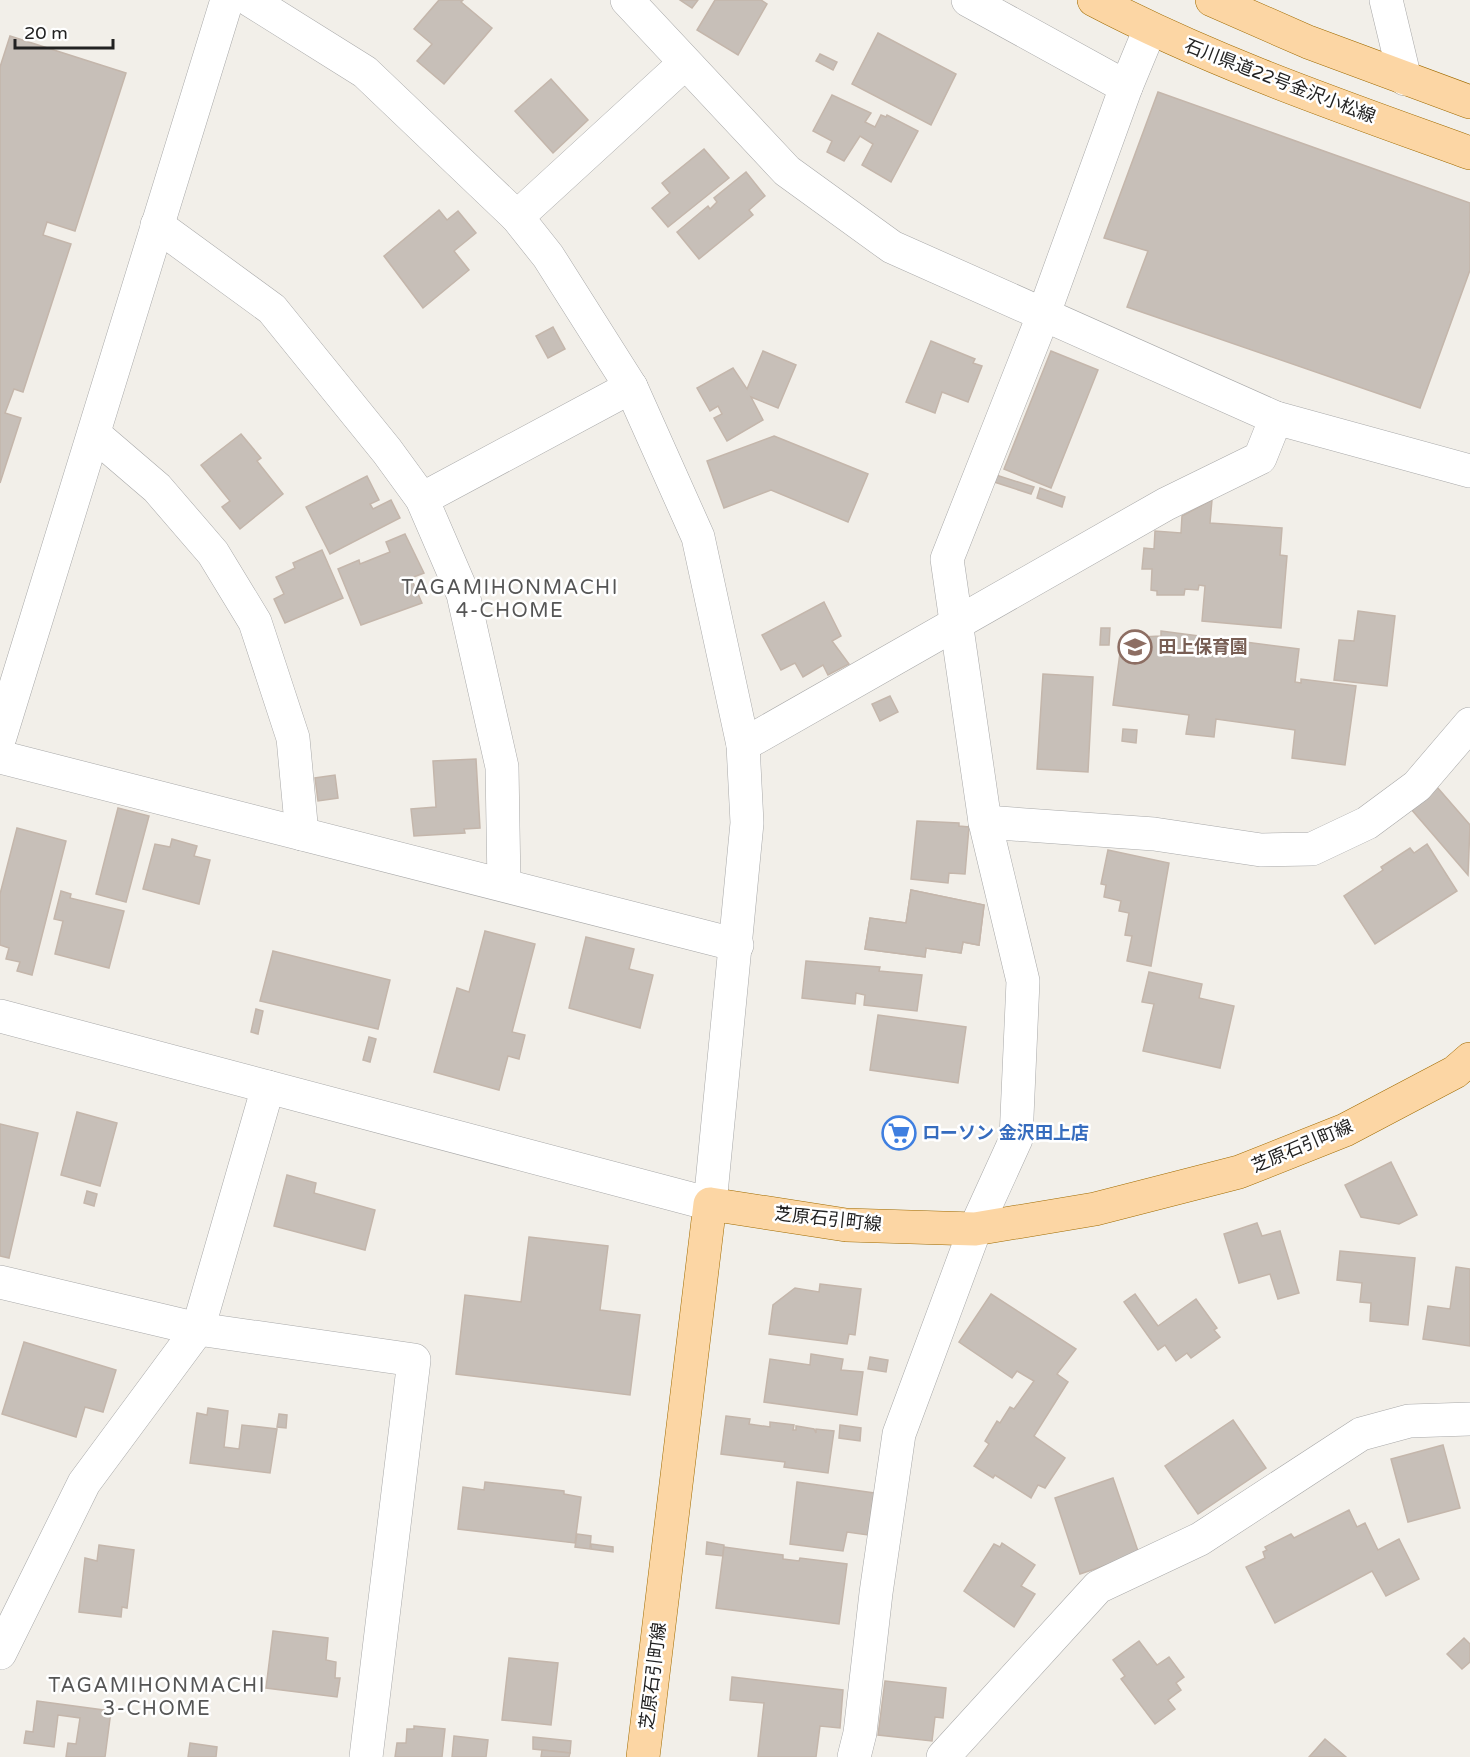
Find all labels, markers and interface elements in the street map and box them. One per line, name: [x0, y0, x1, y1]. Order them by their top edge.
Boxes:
scale bar: [15, 12, 112, 50]
text: 20 m: [24, 22, 68, 44]
street label: 石川県道22号金沢小松線: [1181, 34, 1379, 128]
district label: TAGAMIHONMACHI 4-CHOME: [401, 576, 619, 623]
school or university icon: 田上保育園: [1117, 629, 1153, 665]
place label: 田上保育園: [1158, 636, 1248, 658]
supermarket icon: ローソン 金沢田上店: [881, 1115, 917, 1151]
street label: 芝原石引町線: [1248, 1115, 1356, 1177]
place label: ローソン 金沢田上店: [922, 1122, 1089, 1144]
street label: 芝原石引町線: [773, 1202, 883, 1236]
street label: 芝原石引町線: [636, 1621, 670, 1731]
district label: TAGAMIHONMACHI 3-CHOME: [48, 1674, 266, 1721]

